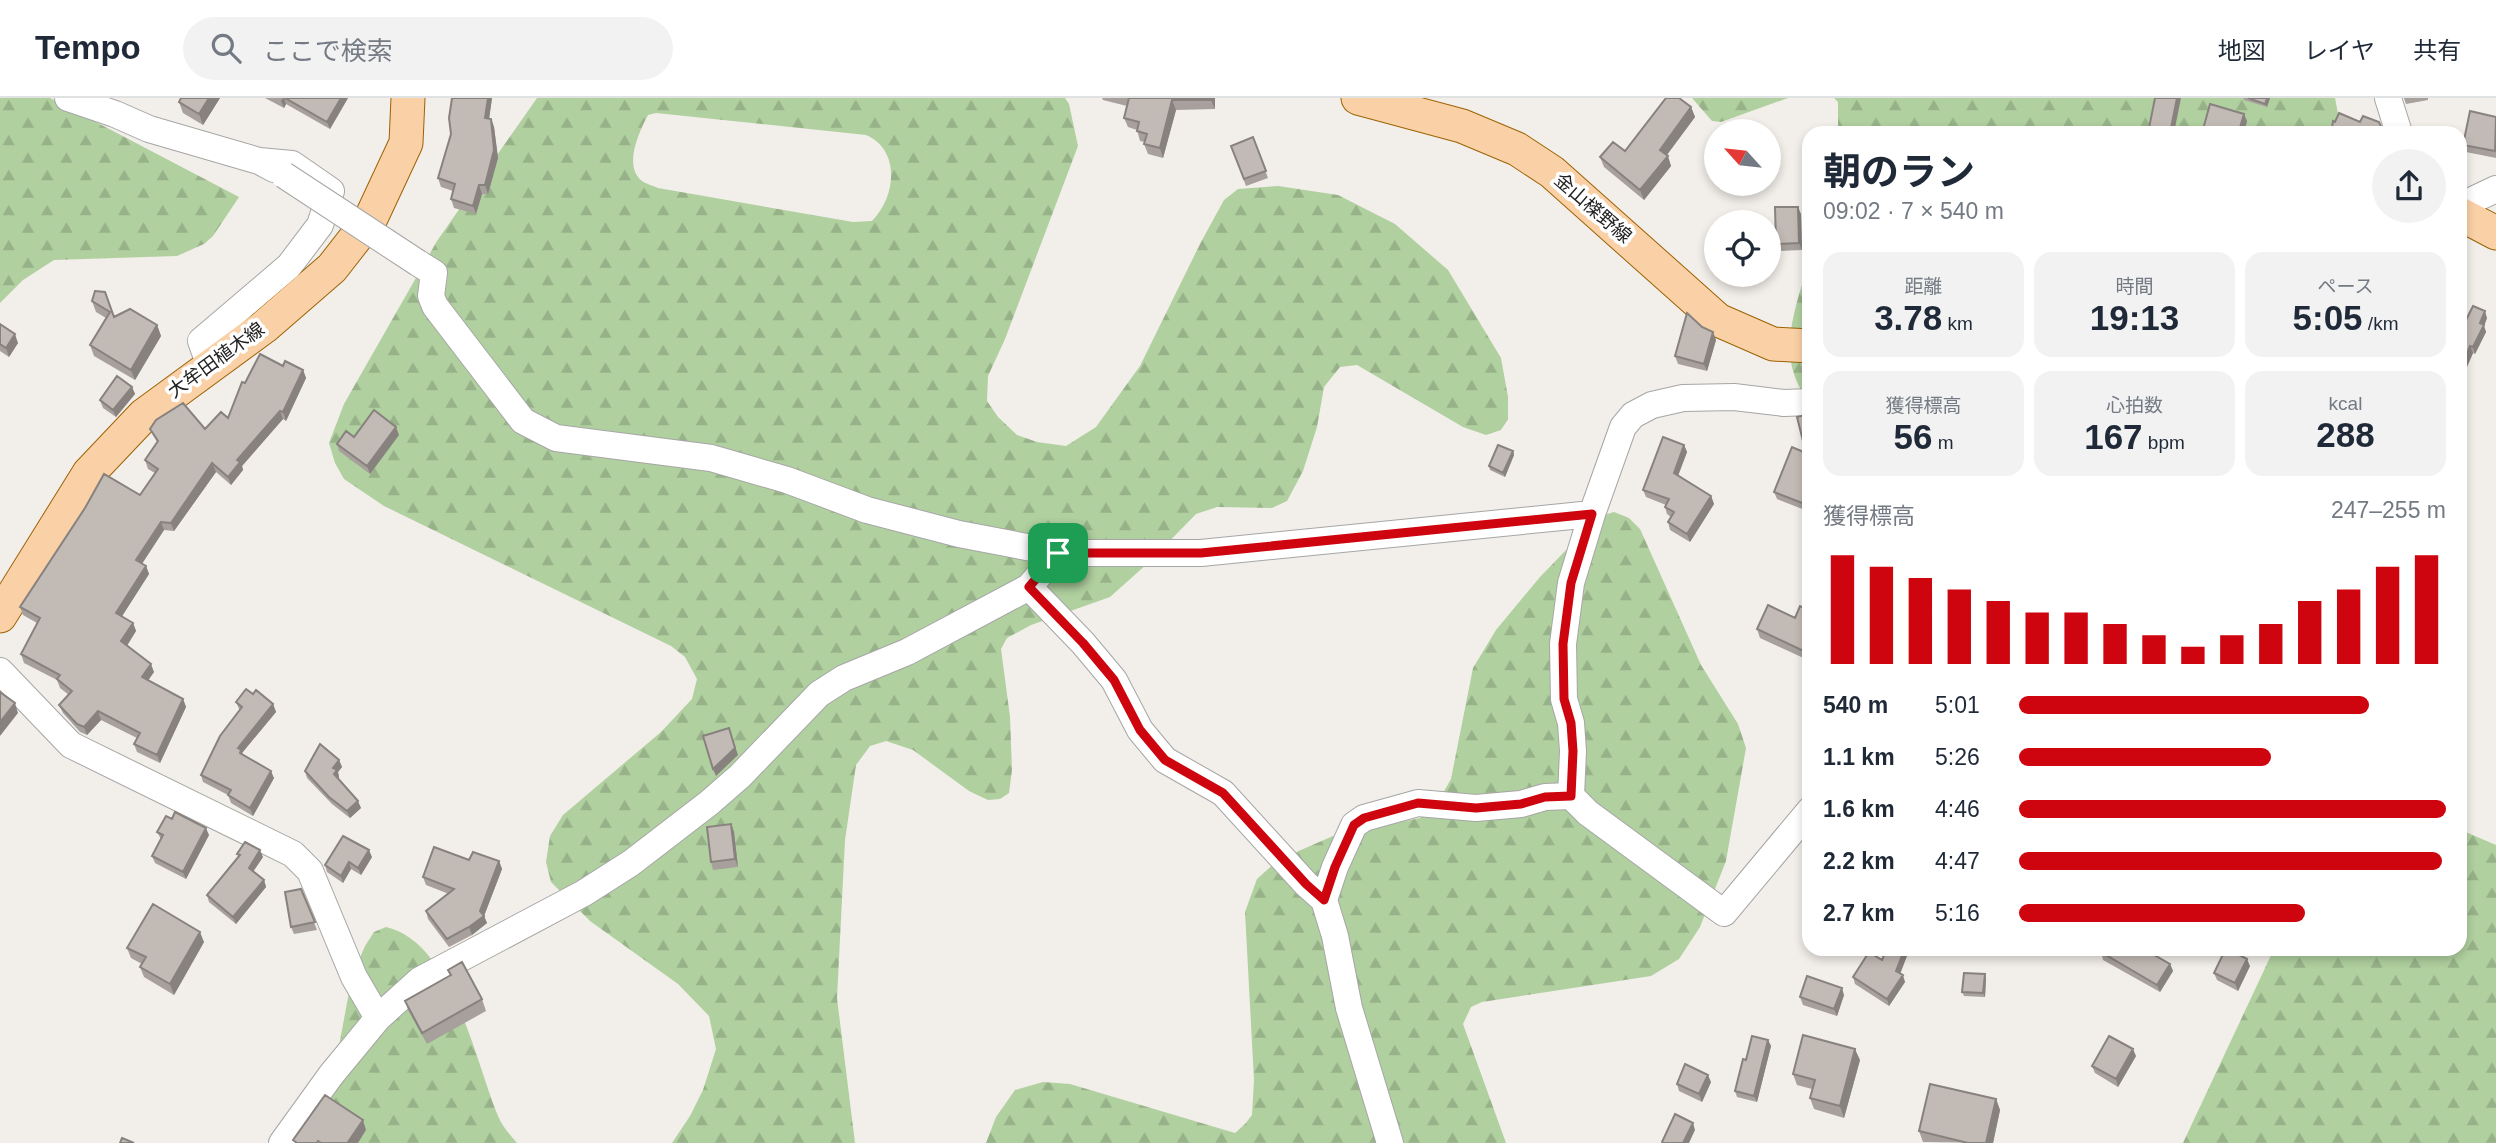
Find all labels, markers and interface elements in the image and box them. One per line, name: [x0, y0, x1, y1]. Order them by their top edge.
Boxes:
search box: [183, 17, 673, 80]
text: Tempo: [35, 29, 141, 66]
icon: search: [207, 29, 245, 67]
text: ここで検索: [263, 36, 393, 66]
text: 地図: [2218, 37, 2266, 64]
text: レイヤ: [2304, 37, 2375, 64]
text: 共有: [2413, 37, 2461, 64]
north arrow: [1704, 119, 1782, 196]
map controls: [1704, 119, 1781, 287]
button: share: [2372, 149, 2446, 223]
text: 朝のラン: [1823, 151, 1975, 193]
street label: 金山檪野線: [1550, 169, 1636, 247]
text: 09:02 · 7 × 540 m: [1823, 198, 2004, 224]
button: locate: [1704, 210, 1781, 287]
text: 距離: [1904, 276, 1943, 297]
text: 時間: [2115, 276, 2154, 297]
text: ペース: [2317, 276, 2374, 297]
text: 3.78: [1874, 298, 1942, 337]
text: 19:13: [2090, 298, 2179, 337]
text: 5:05: [2293, 298, 2363, 337]
text: km: [1942, 313, 1973, 334]
text: /km: [2363, 313, 2398, 334]
street label: 大牟田植木線: [164, 318, 268, 402]
text: kcal: [2329, 393, 2362, 414]
text: 獲得標高: [1885, 395, 1962, 416]
text: 心拍数: [2106, 395, 2163, 416]
text: 288: [2316, 415, 2375, 454]
text: 56: [1893, 417, 1932, 456]
text: 167: [2084, 417, 2143, 456]
text: m: [1932, 432, 1954, 453]
text: bpm: [2143, 432, 2185, 453]
text: 247–255 m: [2331, 497, 2446, 523]
text: 獲得標高: [1823, 503, 1915, 529]
pin: [1028, 523, 1088, 583]
icon: arrive: [1039, 534, 1077, 572]
text: 540 m: [1823, 692, 1888, 718]
text: 5:01: [1935, 692, 1980, 718]
text: 1.1 km: [1823, 744, 1895, 770]
text: 5:26: [1935, 744, 1980, 770]
text: 1.6 km: [1823, 796, 1895, 822]
text: 4:46: [1935, 796, 1980, 822]
text: 2.2 km: [1823, 848, 1895, 874]
text: 4:47: [1935, 848, 1980, 874]
text: 2.7 km: [1823, 900, 1895, 926]
text: 5:16: [1935, 900, 1980, 926]

